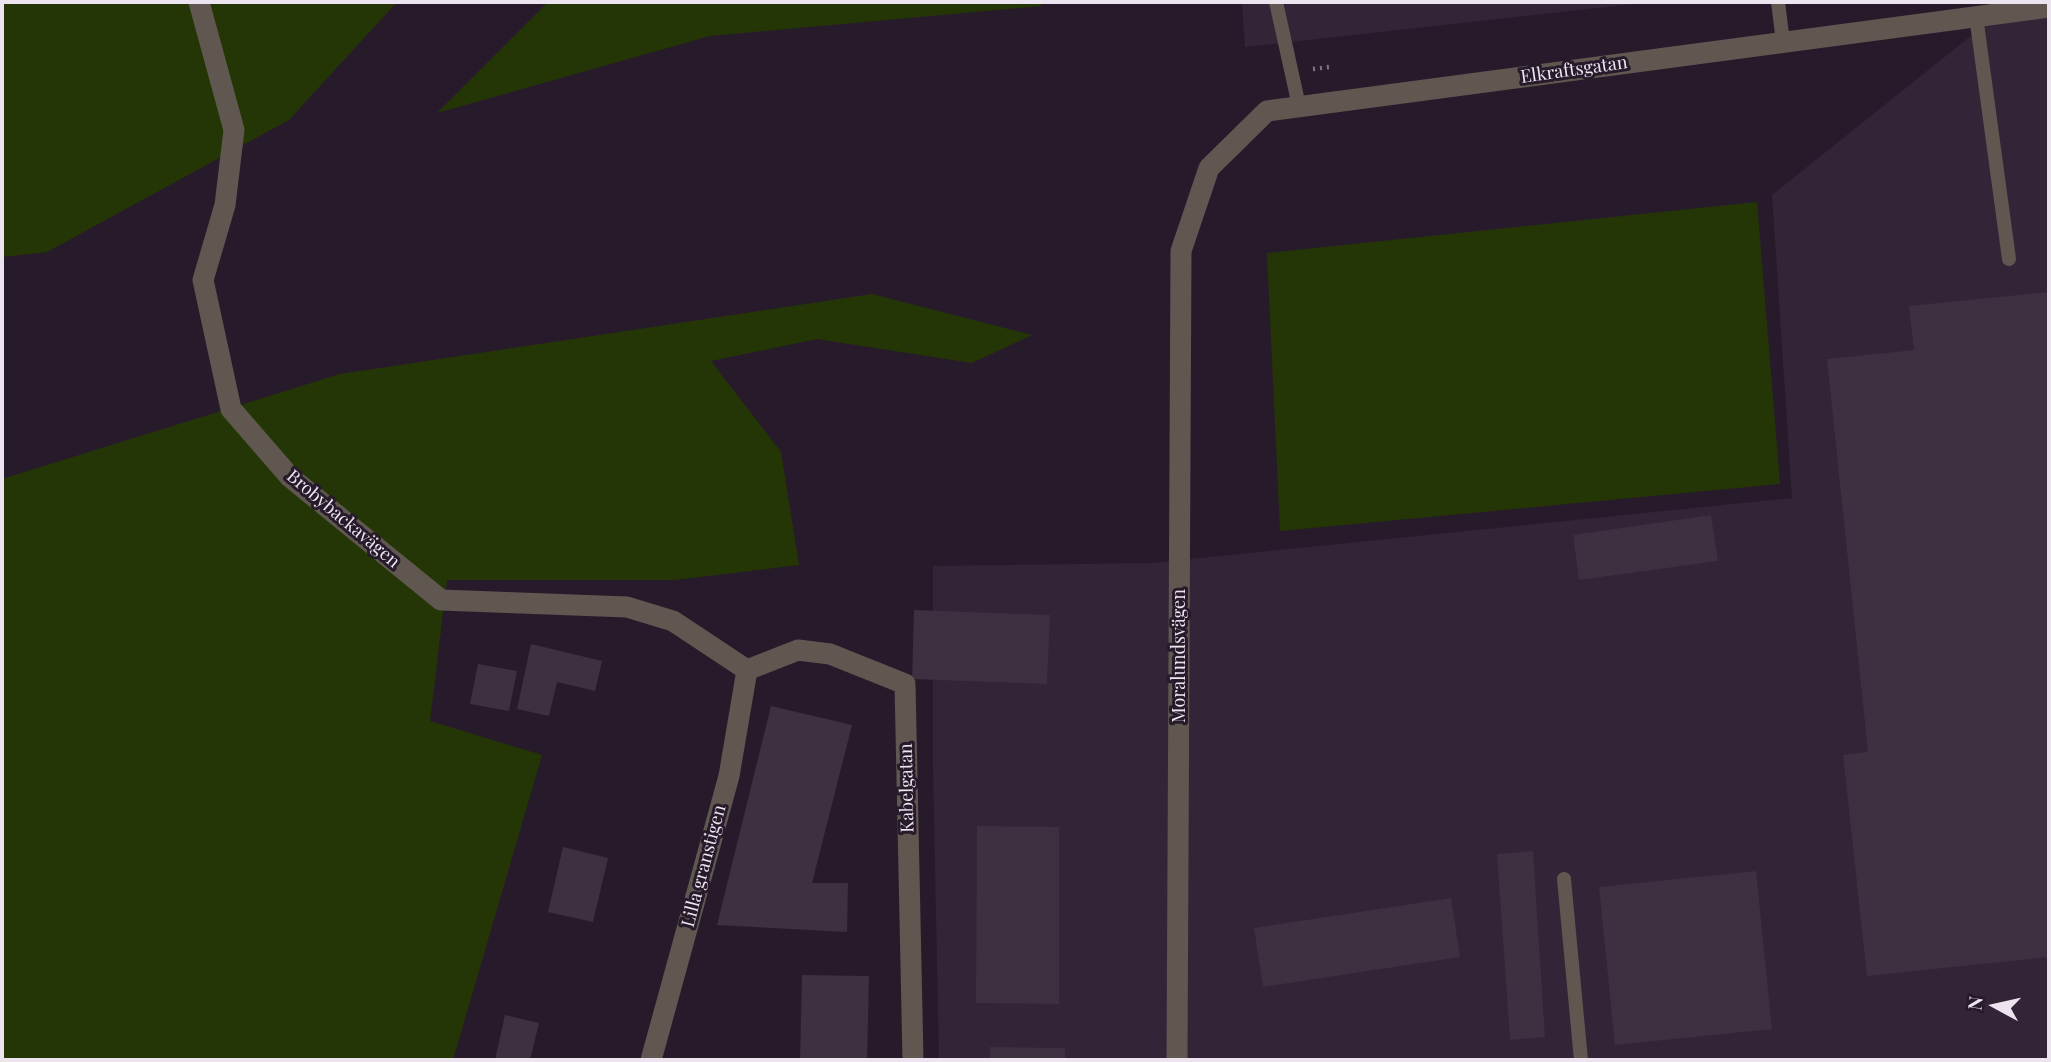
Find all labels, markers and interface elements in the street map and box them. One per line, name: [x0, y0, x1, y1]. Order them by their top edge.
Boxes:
street label: Elkraftsgatan: [1519, 52, 1629, 88]
street label: Brobybackavägen: [282, 465, 404, 573]
street label: Moralundsvägen: [1168, 589, 1190, 723]
street label: Kabelgatan: [895, 743, 919, 833]
street label: Lilla granstigen: [677, 802, 731, 930]
north arrow: [1960, 971, 2030, 1041]
text: N: [1960, 994, 1988, 1012]

